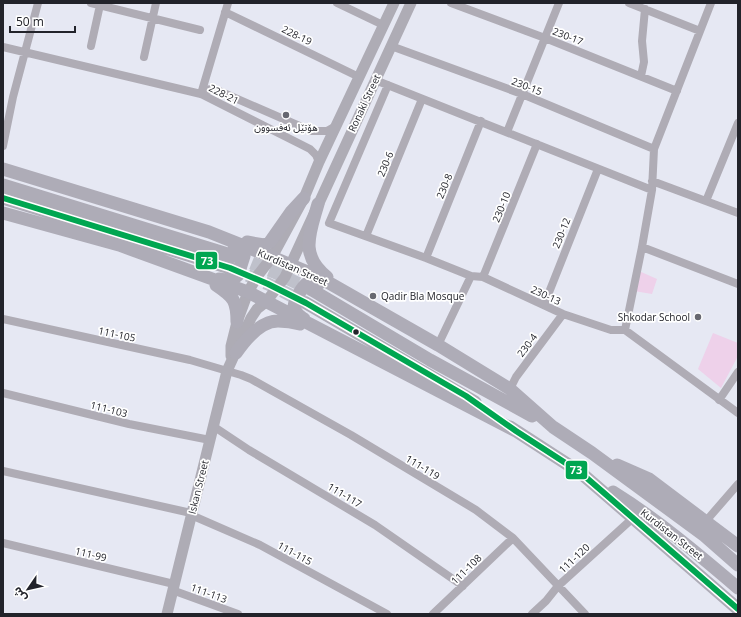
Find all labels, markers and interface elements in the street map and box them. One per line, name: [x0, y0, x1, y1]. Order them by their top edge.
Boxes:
scale bar: [10, 8, 75, 34]
text: 50 m: [16, 13, 44, 30]
street label: 228-19: [280, 22, 315, 48]
street label: 230-17: [551, 24, 586, 48]
street label: Ronaki Street: [345, 71, 384, 134]
street label: 230-15: [510, 74, 545, 98]
street label: 228-21: [207, 81, 241, 107]
marker: هۆتێل ئەفسوون: [281, 110, 291, 120]
place label: هۆتێل ئەفسوون: [254, 120, 318, 134]
street label: 230-6: [374, 149, 396, 179]
street label: 230-8: [433, 171, 455, 201]
street label: 230-10: [489, 189, 514, 224]
street label: 230-12: [549, 215, 574, 250]
street label: Kurdistan Street: [256, 245, 331, 289]
line badge: 73: [195, 251, 218, 270]
text: 73: [201, 253, 213, 268]
street label: 230-13: [529, 282, 564, 308]
place label: Qadir Bla Mosque: [381, 289, 465, 303]
marker: Qadir Bla Mosque: [368, 291, 378, 301]
place label: Shkodar School: [618, 310, 690, 324]
marker: Shkodar School: [693, 312, 703, 322]
street label: 111-105: [97, 323, 137, 345]
unlabelled marker: [351, 327, 361, 337]
street label: 230-4: [514, 330, 541, 360]
street label: 111-103: [89, 398, 129, 420]
street label: 111-119: [403, 451, 443, 483]
street label: Iskan Street: [185, 458, 212, 515]
line badge: 73: [565, 460, 588, 480]
text: 73: [570, 462, 582, 477]
street label: 111-117: [325, 479, 365, 511]
street label: Kurdistan Street: [638, 505, 706, 563]
street label: 111-115: [275, 538, 315, 568]
street label: 111-120: [556, 540, 593, 576]
street label: 111-99: [74, 544, 108, 564]
street label: 111-108: [448, 551, 485, 587]
north arrow: [8, 569, 48, 609]
street label: 111-113: [189, 580, 229, 606]
text: ش: [9, 584, 30, 605]

